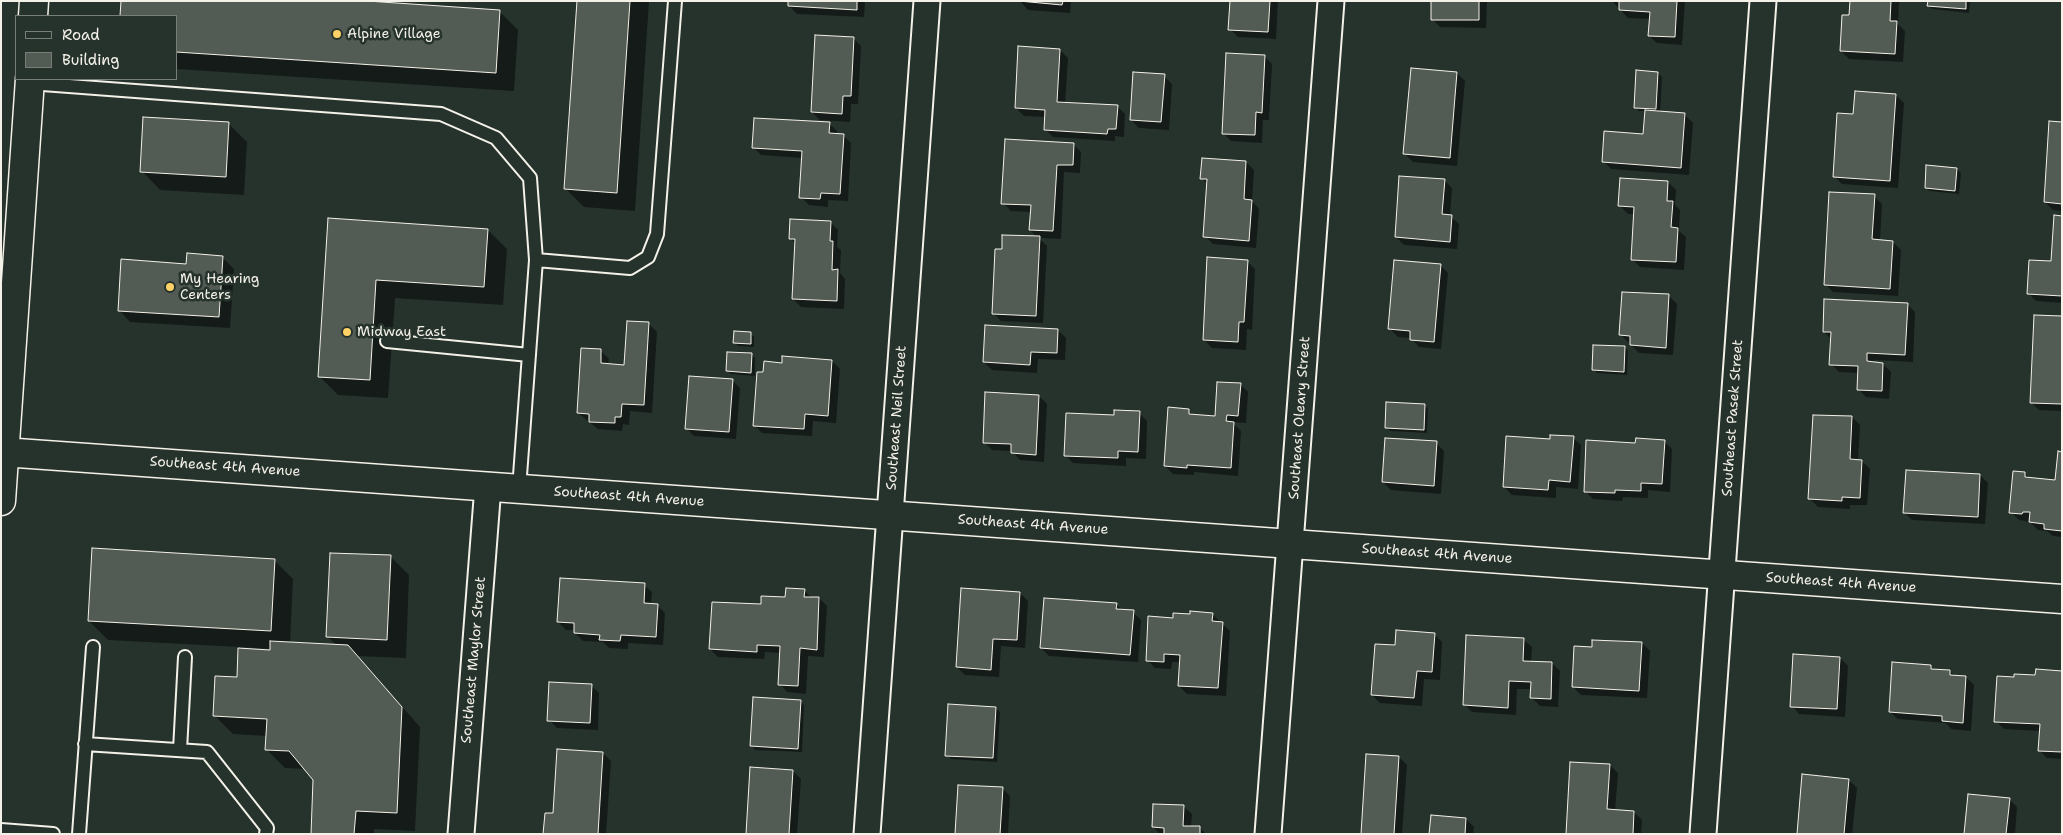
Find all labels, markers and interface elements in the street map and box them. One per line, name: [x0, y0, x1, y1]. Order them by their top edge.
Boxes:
legend: [15, 15, 178, 80]
text: Road: [62, 25, 100, 45]
place label: Alpine Village: [347, 26, 441, 42]
marker: Alpine Village: [331, 28, 343, 40]
text: Building: [62, 50, 119, 70]
place label: My Hearing Centers: [180, 271, 259, 304]
marker: My Hearing Centers: [164, 281, 176, 293]
place label: Midway East: [357, 324, 446, 340]
marker: Midway East: [341, 326, 353, 338]
street label: Southeast Oleary Street: [1286, 336, 1314, 500]
street label: Southeast Pasek Street: [1719, 339, 1747, 497]
street label: Southeast Neil Street: [884, 345, 910, 491]
street label: Southeast 4th Avenue: [149, 453, 301, 481]
street label: Southeast 4th Avenue: [553, 483, 705, 511]
street label: Southeast 4th Avenue: [957, 511, 1109, 539]
street label: Southeast 4th Avenue: [1361, 540, 1513, 568]
street label: Southeast 4th Avenue: [1765, 569, 1917, 597]
street label: Southeast Maylor Street: [458, 576, 490, 744]

